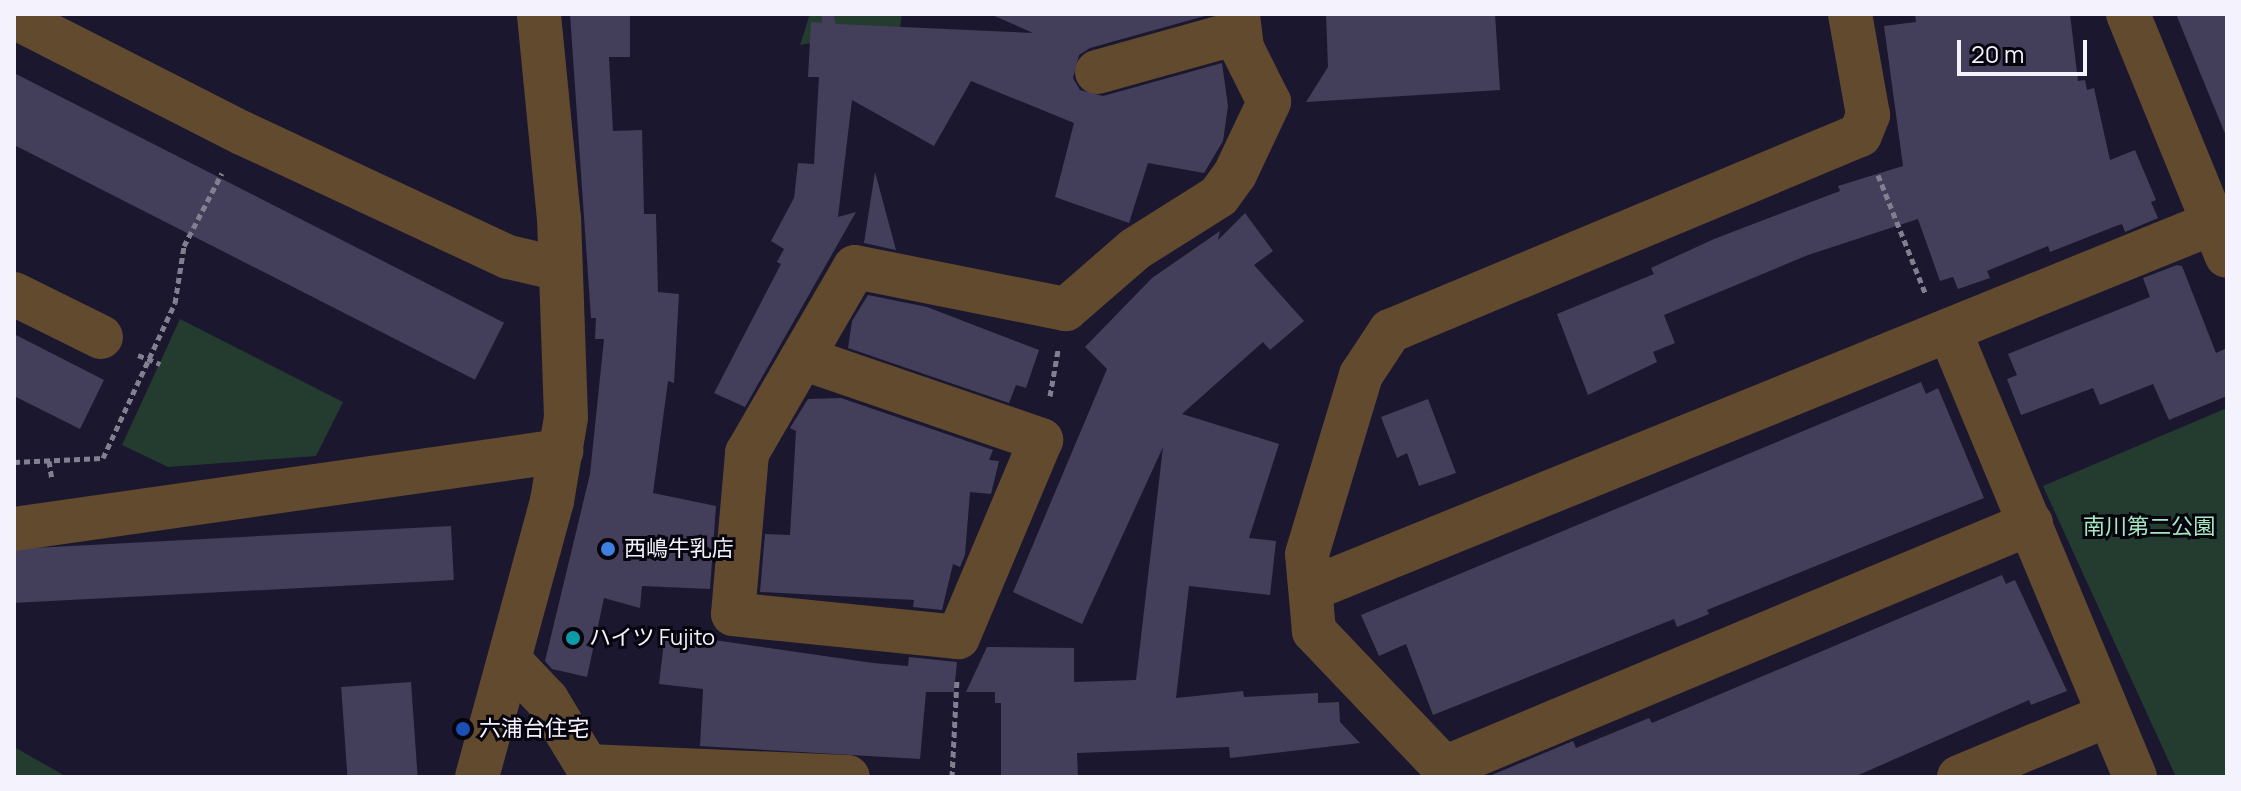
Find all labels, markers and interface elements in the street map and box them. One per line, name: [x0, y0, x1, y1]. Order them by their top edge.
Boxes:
scale bar: [1961, 24, 2091, 74]
text: 20 m: [1971, 37, 2024, 70]
park label: 南川第二公園: [2083, 514, 2215, 540]
place label: 西嶋牛乳店: [624, 536, 734, 562]
marker: 西嶋牛乳店: [599, 540, 617, 558]
place label: ハイツ Fujito: [589, 625, 716, 651]
marker: ハイツ Fujito: [564, 629, 582, 647]
place label: 六浦台住宅: [479, 716, 589, 742]
marker: 六浦台住宅: [454, 720, 472, 738]

